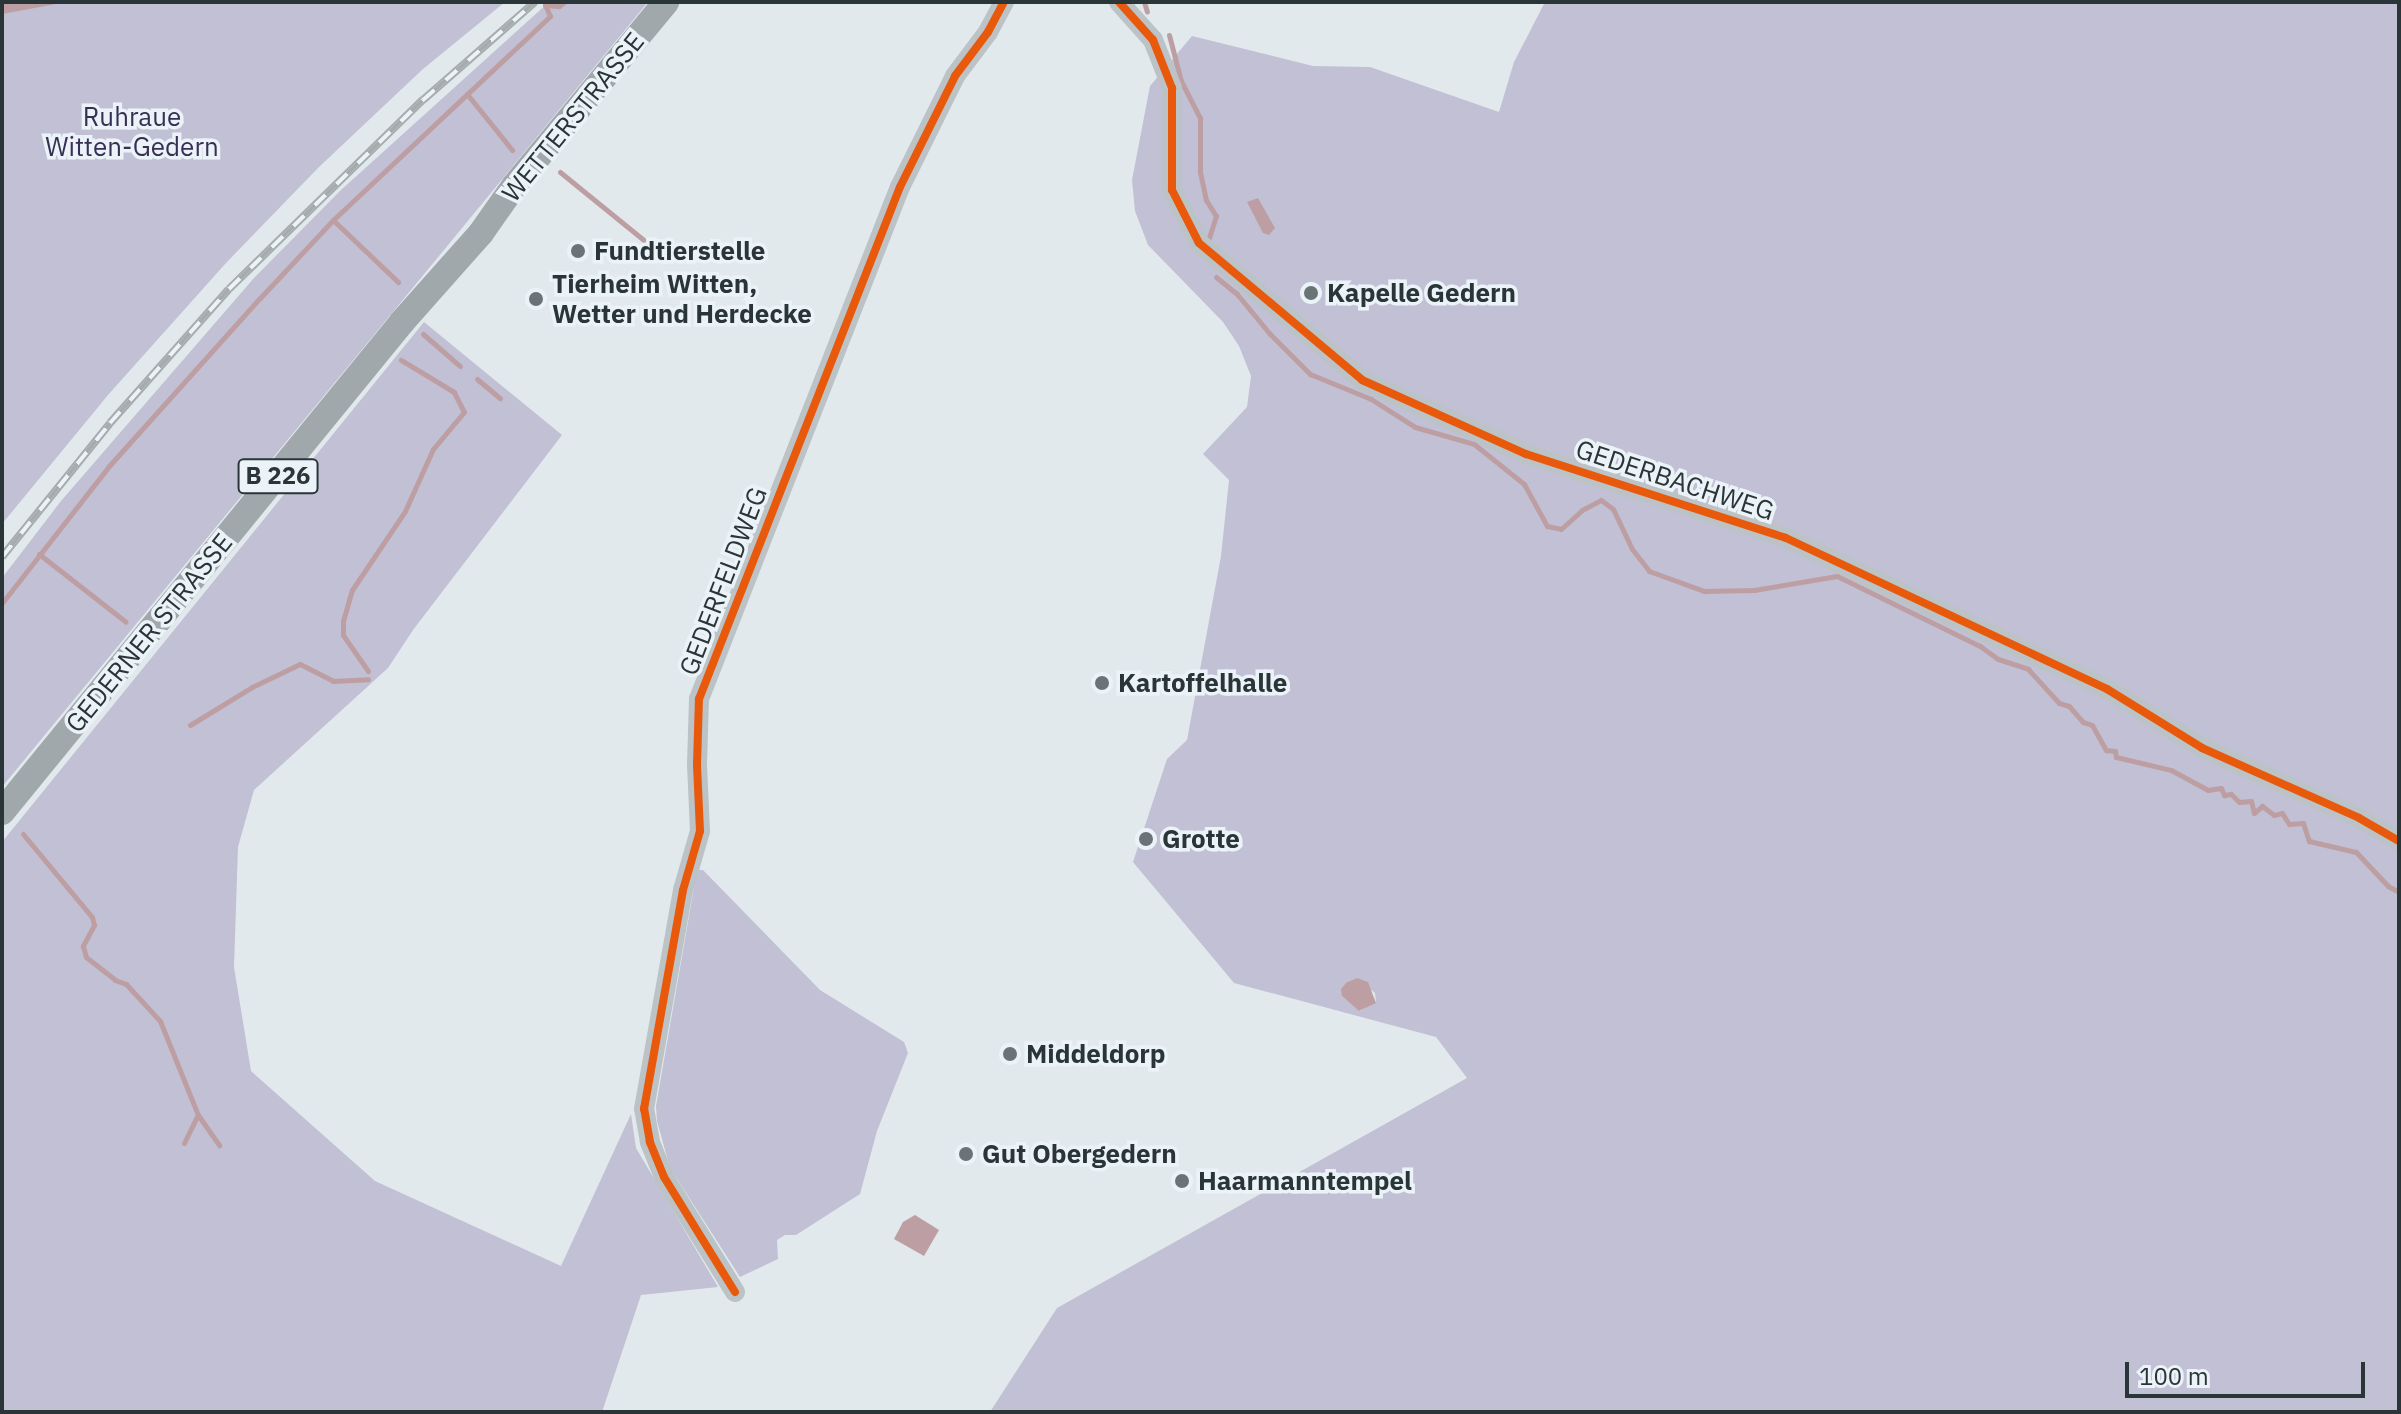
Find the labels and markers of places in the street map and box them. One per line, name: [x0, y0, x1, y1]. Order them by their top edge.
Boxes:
place label: Fundtierstelle: [594, 235, 765, 267]
marker: Fundtierstelle: [569, 242, 587, 260]
place label: Tierheim Witten, Wetter und Herdecke: [552, 268, 812, 330]
place label: Kapelle Gedern: [1327, 277, 1516, 309]
marker: Kapelle Gedern: [1302, 284, 1320, 302]
marker: Tierheim Witten, Wetter und Herdecke: [527, 290, 545, 308]
place label: Kartoffelhalle: [1118, 667, 1287, 699]
marker: Kartoffelhalle: [1093, 674, 1111, 692]
place label: Grotte: [1162, 823, 1240, 855]
marker: Grotte: [1137, 830, 1155, 848]
place label: Middeldorp: [1026, 1038, 1166, 1070]
marker: Middeldorp: [1001, 1045, 1019, 1063]
place label: Gut Obergedern: [982, 1138, 1177, 1170]
marker: Gut Obergedern: [957, 1145, 975, 1163]
place label: Haarmanntempel: [1198, 1165, 1412, 1197]
marker: Haarmanntempel: [1173, 1172, 1191, 1190]

